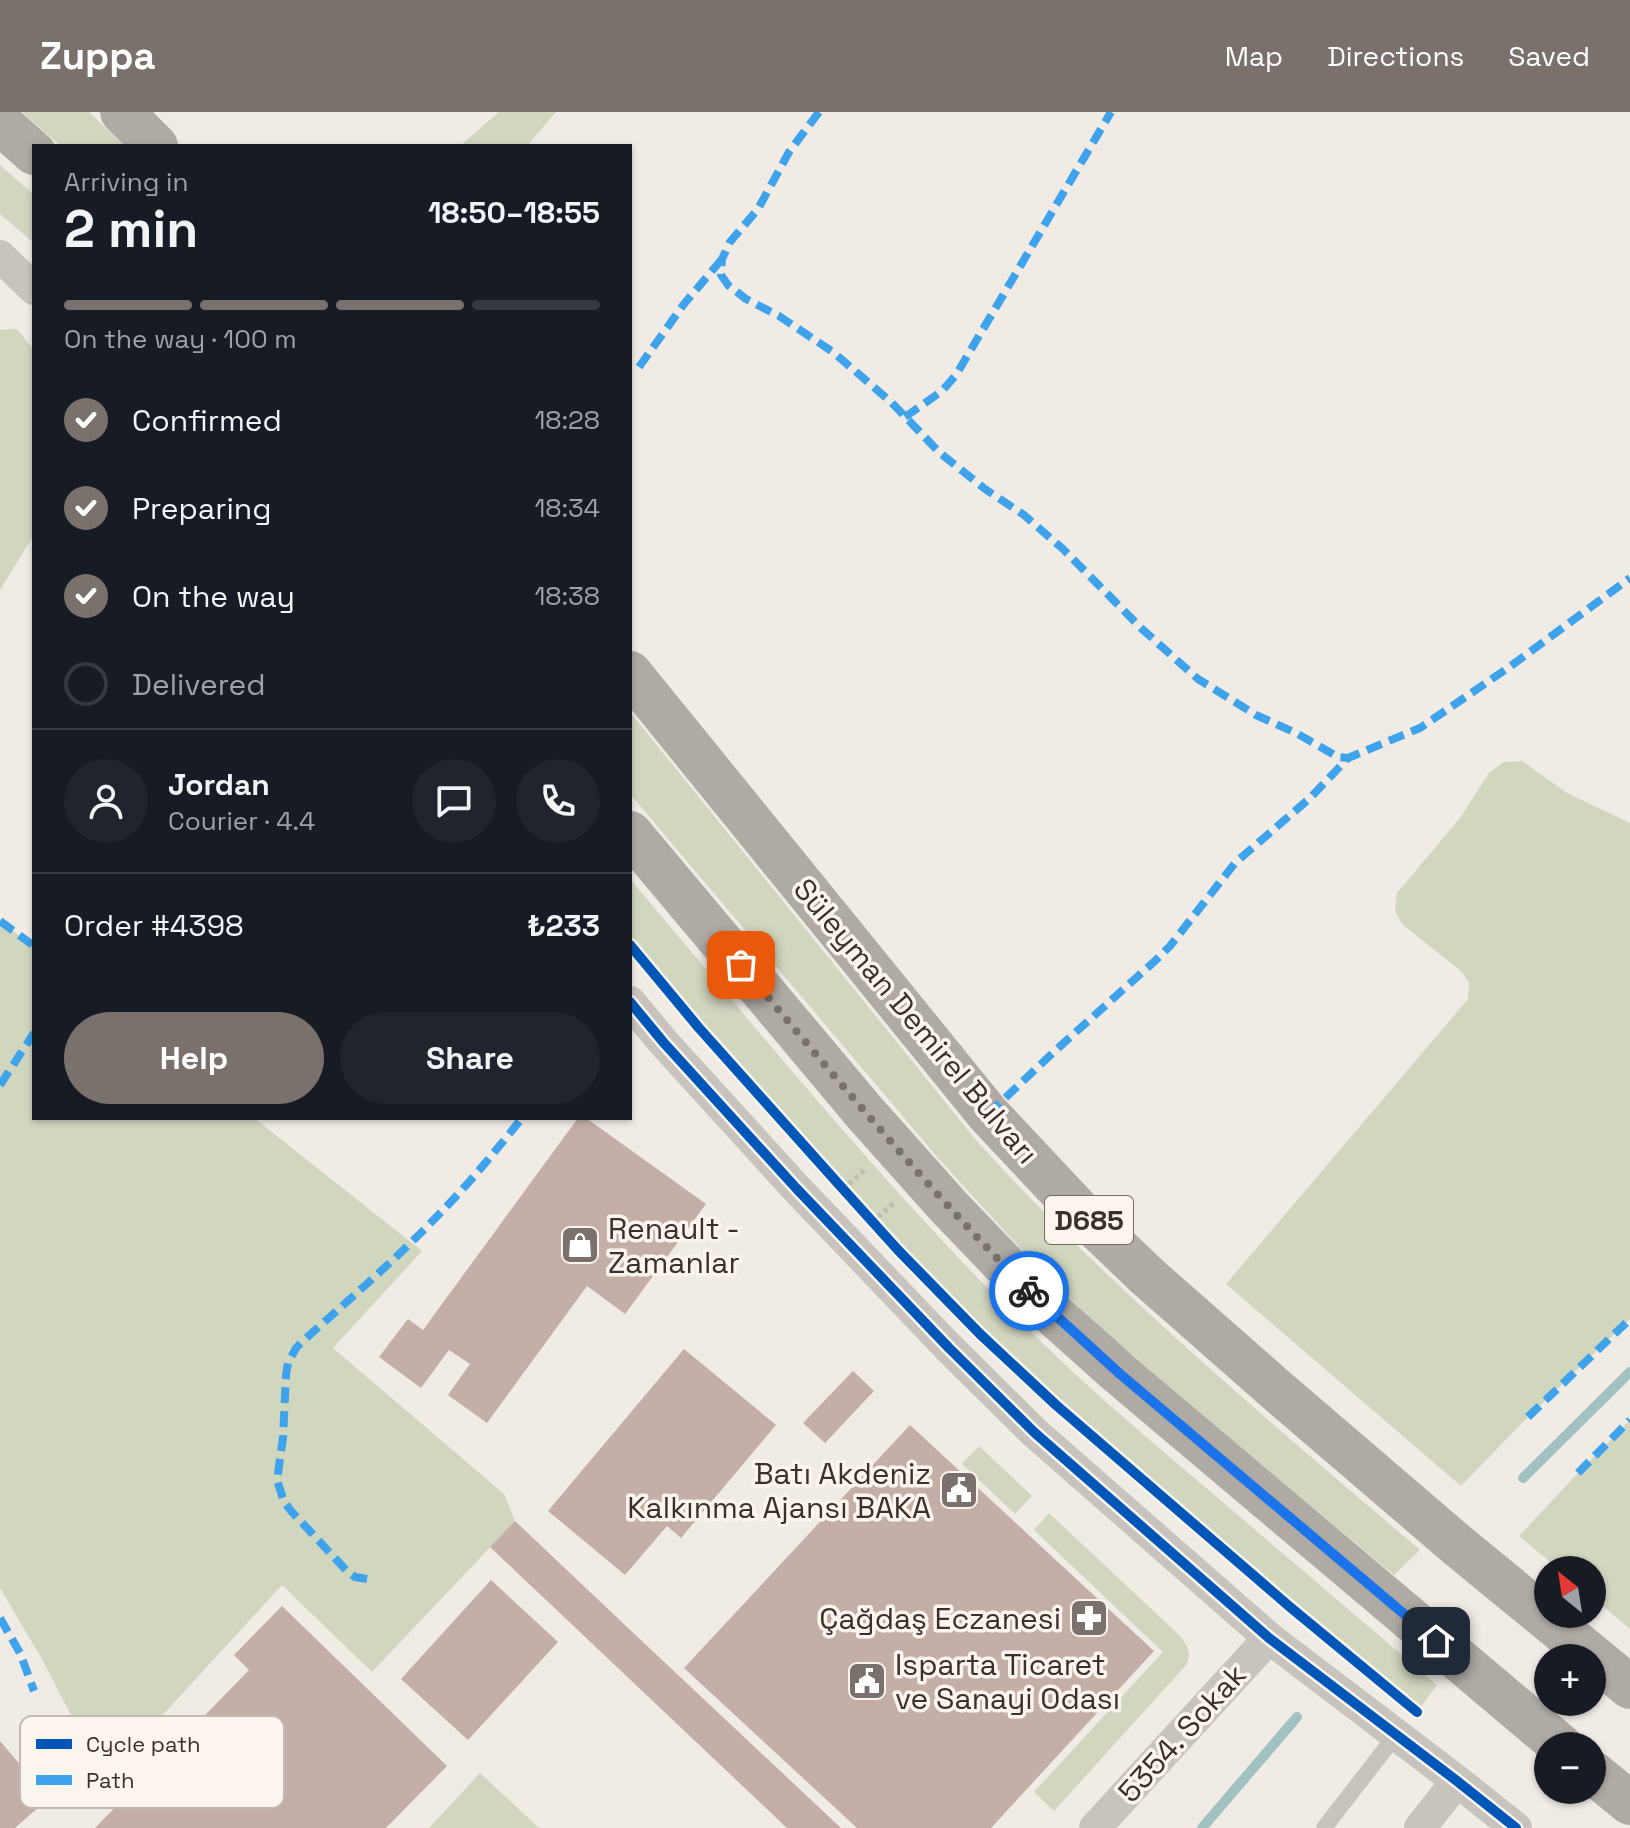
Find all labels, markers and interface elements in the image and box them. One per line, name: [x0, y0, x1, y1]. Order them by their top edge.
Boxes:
text: Zuppa: [40, 32, 156, 80]
text: Map: [1225, 38, 1283, 74]
text: Directions: [1327, 38, 1464, 74]
text: Saved: [1508, 38, 1590, 74]
text: Arriving in: [64, 165, 188, 199]
text: 18:50–18:55: [428, 193, 600, 232]
text: 2 min: [64, 196, 198, 262]
text: On the way · 100 m: [64, 322, 297, 356]
icon: check: [64, 398, 108, 442]
text: Confirmed: [132, 401, 282, 440]
text: 18:28: [534, 403, 600, 437]
icon: check: [64, 486, 108, 530]
text: Preparing: [132, 489, 271, 528]
text: 18:34: [534, 491, 600, 525]
icon: check: [64, 574, 108, 618]
text: On the way: [132, 577, 295, 616]
text: 18:38: [534, 579, 600, 613]
text: Delivered: [132, 665, 266, 704]
button: person: [64, 759, 148, 843]
button: chat: [412, 759, 496, 843]
button: phone: [516, 759, 600, 843]
text: Jordan: [168, 765, 270, 804]
text: Courier · 4.4: [168, 804, 315, 838]
street label: Süleyman Demirel Bulvarı: [785, 870, 1047, 1172]
text: Order #4398: [64, 906, 244, 945]
text: ₺233: [527, 906, 600, 945]
pin: [707, 931, 775, 999]
icon: bag: [719, 943, 763, 987]
button: Help: [64, 1012, 324, 1104]
button: Share: [340, 1012, 600, 1104]
road number: D685: [1045, 1196, 1133, 1244]
place label: Renault - Zamanlar: [608, 1209, 740, 1282]
shop icon: Renault - Zamanlar: [559, 1224, 601, 1266]
courier: [989, 1251, 1069, 1331]
icon: bike: [1007, 1269, 1051, 1313]
place label: Batı Akdeniz Kalkınma Ajansı BAKA: [627, 1454, 931, 1527]
public building icon: Batı Akdeniz Kalkınma Ajansı BAKA: [938, 1469, 980, 1511]
north arrow: [1534, 1556, 1606, 1628]
map controls: [1534, 1556, 1606, 1804]
pharmacy icon: Çağdaş Eczanesi: [1068, 1597, 1110, 1639]
place label: Çağdaş Eczanesi: [819, 1599, 1061, 1638]
pin: [1402, 1607, 1470, 1675]
icon: home: [1414, 1619, 1458, 1663]
button: +: [1534, 1644, 1606, 1716]
place label: Isparta Ticaret ve Sanayi Odası: [895, 1645, 1120, 1718]
street label: 5354. Sokak: [1110, 1656, 1254, 1810]
public building icon: Isparta Ticaret ve Sanayi Odası: [846, 1660, 888, 1702]
legend: [20, 1716, 284, 1808]
text: Cycle path: [86, 1730, 201, 1758]
button: −: [1534, 1732, 1606, 1804]
text: Path: [86, 1766, 135, 1794]

